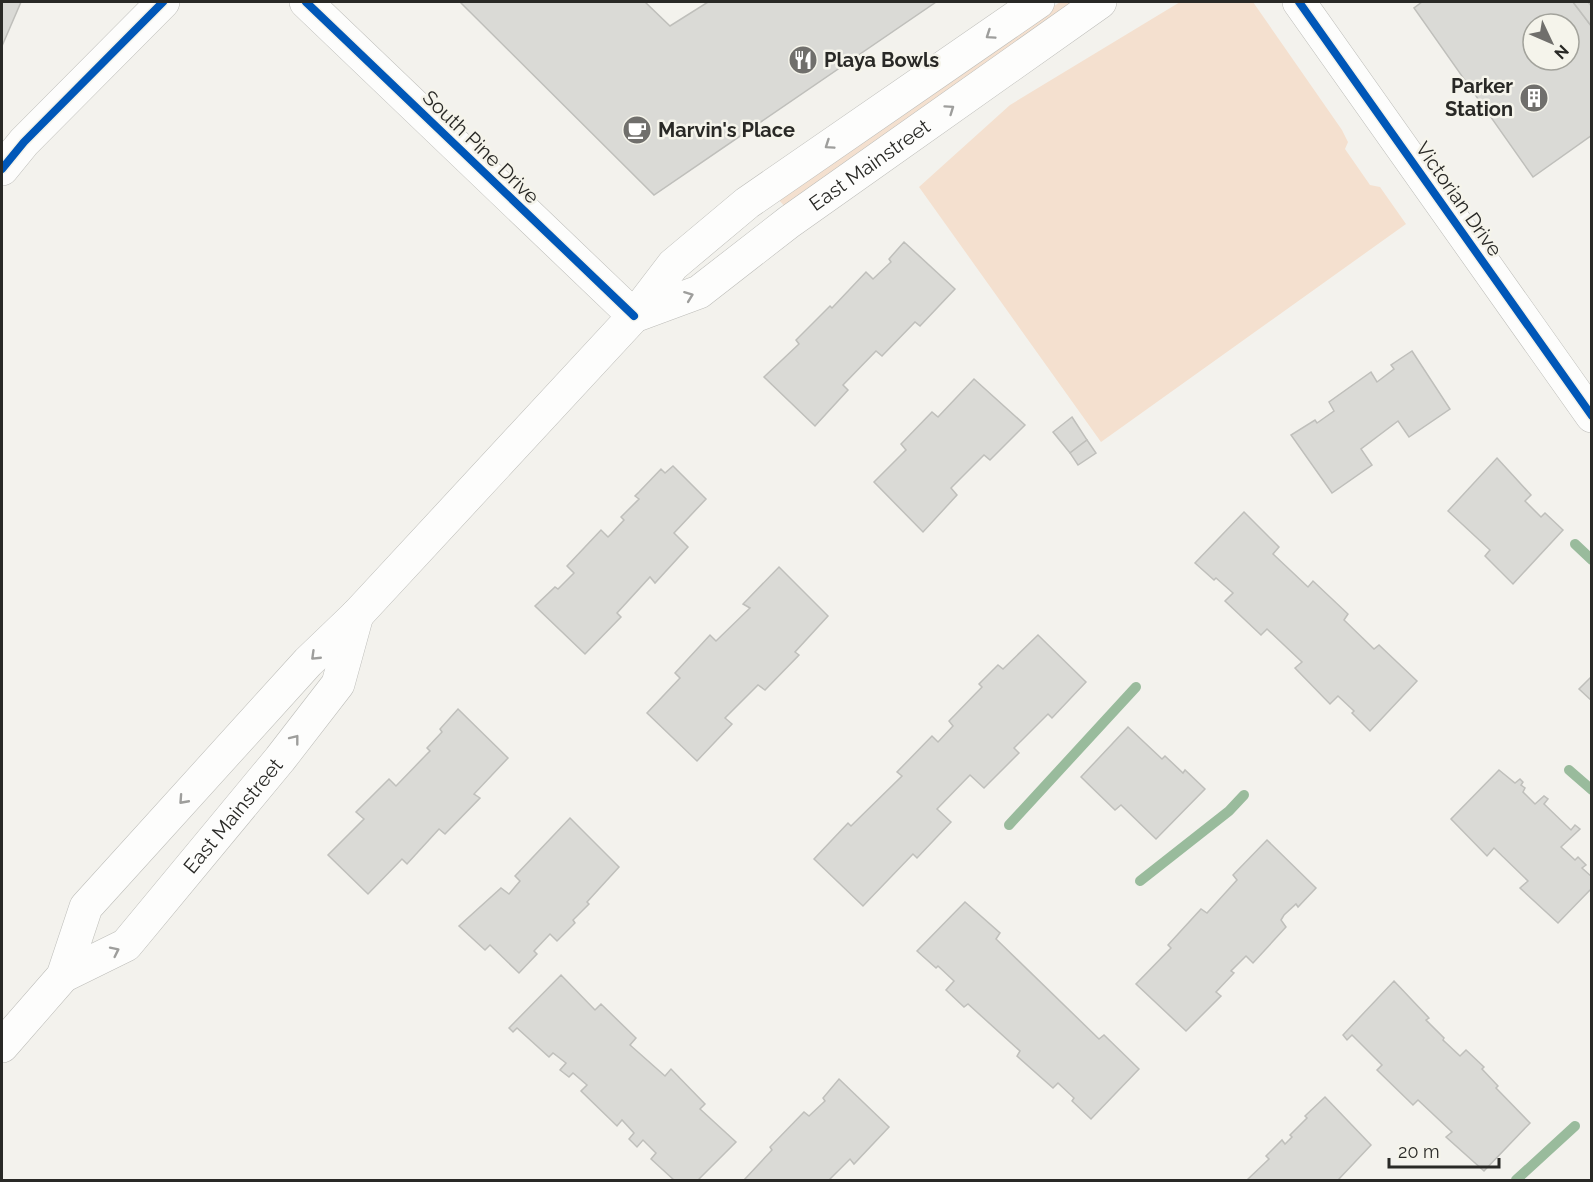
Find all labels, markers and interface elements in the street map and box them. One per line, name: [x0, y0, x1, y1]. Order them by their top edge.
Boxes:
north arrow: [1521, 12, 1581, 72]
one-way arrow: [986, 28, 997, 39]
text: N: [1550, 41, 1573, 63]
restaurant icon: Playa Bowls: [787, 44, 819, 76]
place label: Playa Bowls: [824, 48, 939, 72]
place label: Parker Station: [1445, 74, 1513, 121]
building icon: Parker Station: [1518, 82, 1550, 114]
street label: South Pine Drive: [418, 85, 544, 209]
one-way arrow: [943, 105, 954, 116]
cafe icon: Marvin's Place: [621, 114, 653, 146]
street label: East Mainstreet: [805, 114, 935, 216]
place label: Marvin's Place: [658, 118, 795, 142]
street label: Victorian Drive: [1411, 137, 1507, 261]
one-way arrow: [825, 138, 836, 149]
one-way arrow: [683, 290, 694, 303]
one-way arrow: [311, 648, 322, 659]
one-way arrow: [288, 735, 299, 746]
street label: East Mainstreet: [178, 753, 288, 878]
one-way arrow: [179, 793, 190, 804]
one-way arrow: [109, 946, 120, 958]
scale bar: [1389, 1131, 1498, 1169]
text: 20 m: [1398, 1141, 1440, 1162]

